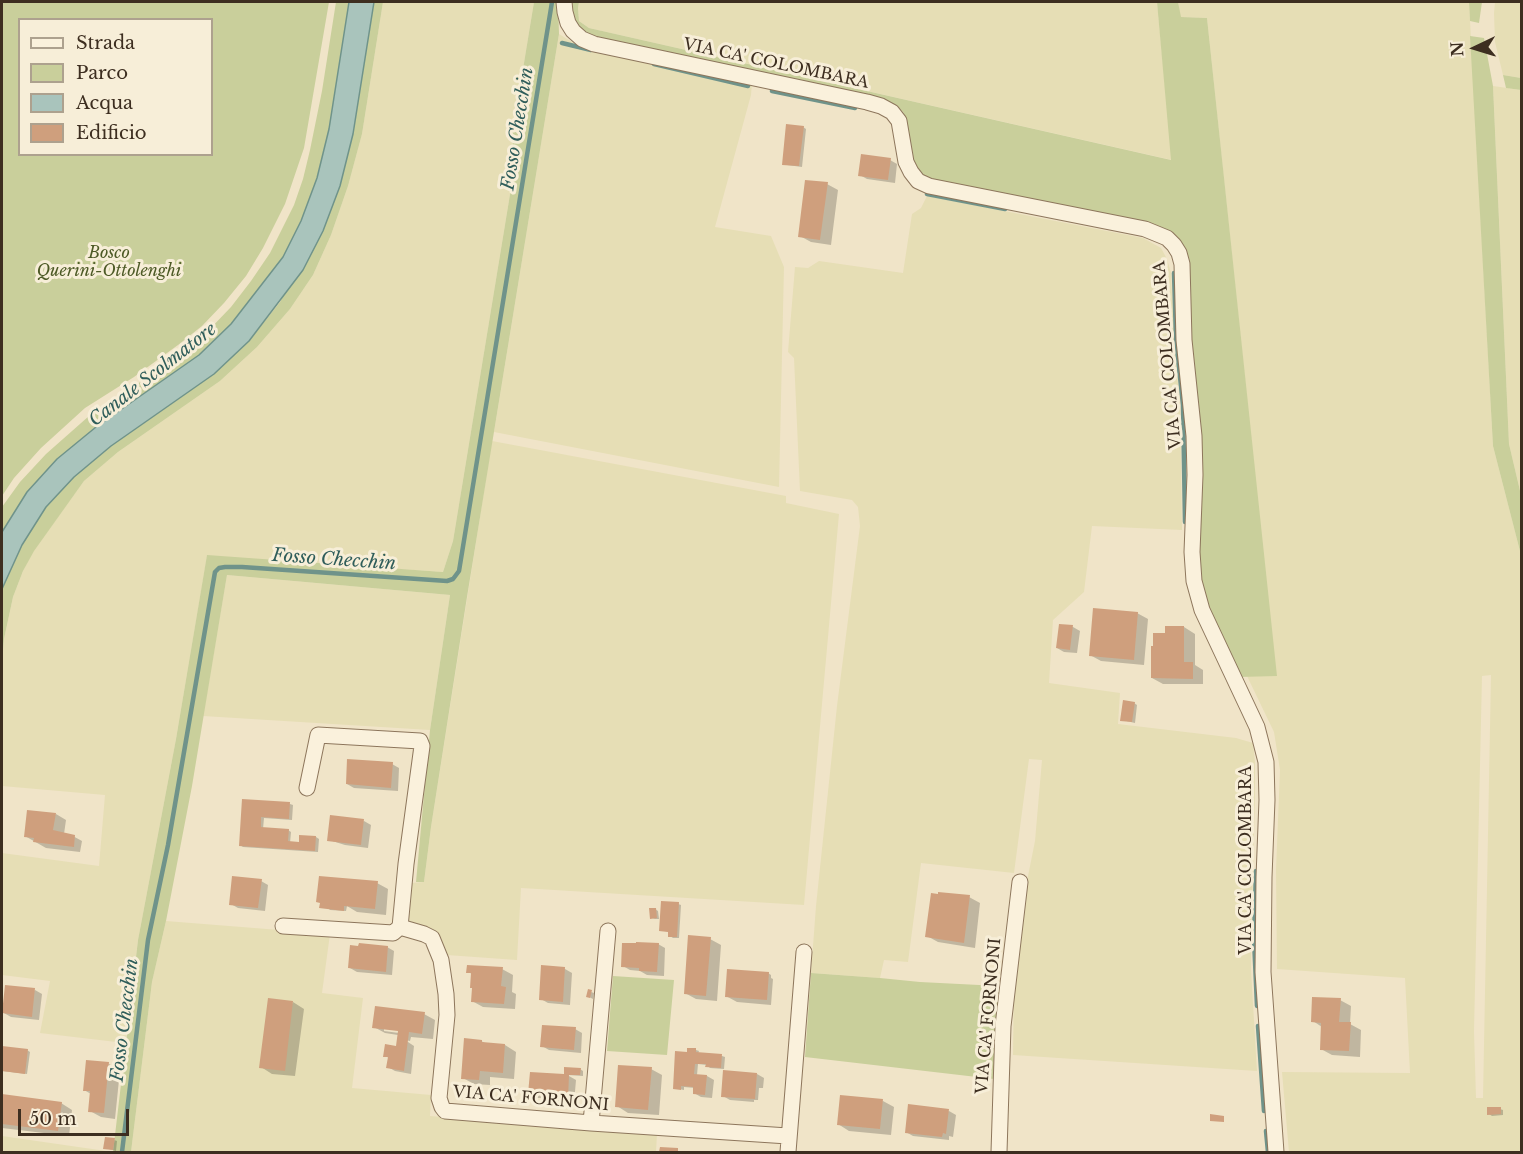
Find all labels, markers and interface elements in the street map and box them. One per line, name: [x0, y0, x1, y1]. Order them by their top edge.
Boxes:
legend: [18, 18, 213, 156]
north arrow: [1445, 18, 1505, 78]
text: Strada: [76, 32, 135, 54]
street label: VIA CA' COLOMBARA: [681, 35, 871, 93]
text: N: [1447, 41, 1468, 57]
text: Parco: [76, 62, 128, 84]
water label: Fosso Checchin: [498, 66, 538, 192]
text: Acqua: [76, 92, 133, 114]
text: Edificio: [76, 122, 147, 144]
park label: Bosco Querini-Ottolenghi: [37, 243, 181, 281]
street label: VIA CA' COLOMBARA: [1150, 260, 1186, 450]
water label: Canale Scolmatore: [85, 319, 221, 431]
water label: Fosso Checchin: [271, 545, 397, 575]
street label: VIA CA' COLOMBARA: [1236, 765, 1256, 955]
street label: VIA CA' FORNONI: [973, 937, 1005, 1095]
water label: Fosso Checchin: [107, 957, 143, 1083]
street label: VIA CA' FORNONI: [452, 1083, 610, 1115]
scale bar: [21, 1097, 132, 1135]
text: 50 m: [29, 1108, 77, 1130]

